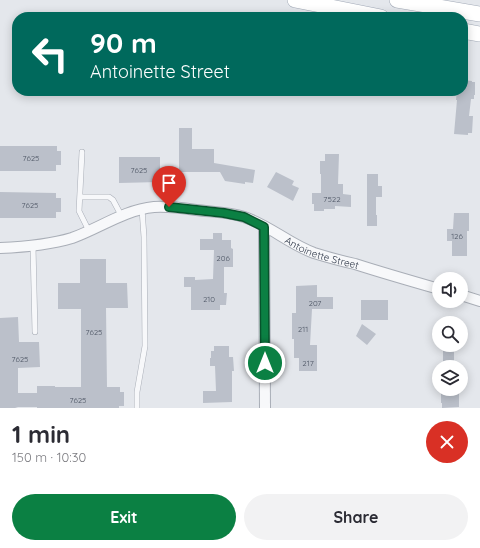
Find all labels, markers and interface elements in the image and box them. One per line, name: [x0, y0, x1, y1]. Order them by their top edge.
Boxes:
text: 90 m: [90, 25, 157, 60]
icon: left: [24, 28, 76, 80]
text: Antoinette Street: [90, 60, 230, 83]
house number: 7625: [23, 153, 39, 163]
house number: 7625: [131, 165, 147, 175]
pin: [152, 166, 186, 207]
icon: arrive: [158, 172, 180, 194]
house number: 7522: [323, 194, 341, 204]
house number: 7625: [22, 200, 38, 210]
house number: 126: [451, 231, 464, 241]
street label: Antoinette Street: [283, 233, 361, 272]
house number: 206: [216, 253, 230, 263]
map controls: [432, 272, 468, 396]
button: sound: [432, 272, 468, 308]
house number: 210: [203, 294, 215, 304]
house number: 207: [309, 298, 321, 308]
button: search: [432, 316, 468, 352]
house number: 211: [298, 324, 308, 334]
house number: 7625: [86, 327, 102, 337]
position arrow: [244, 342, 286, 384]
house number: 7625: [12, 354, 28, 364]
house number: 217: [302, 358, 314, 368]
button: layers: [432, 360, 468, 396]
house number: 7625: [70, 395, 86, 405]
text: 1 min: [12, 419, 70, 449]
button: close: [426, 421, 468, 463]
text: 150 m · 10:30: [12, 449, 86, 465]
button: Exit: [12, 494, 236, 540]
button: Share: [244, 494, 468, 540]

